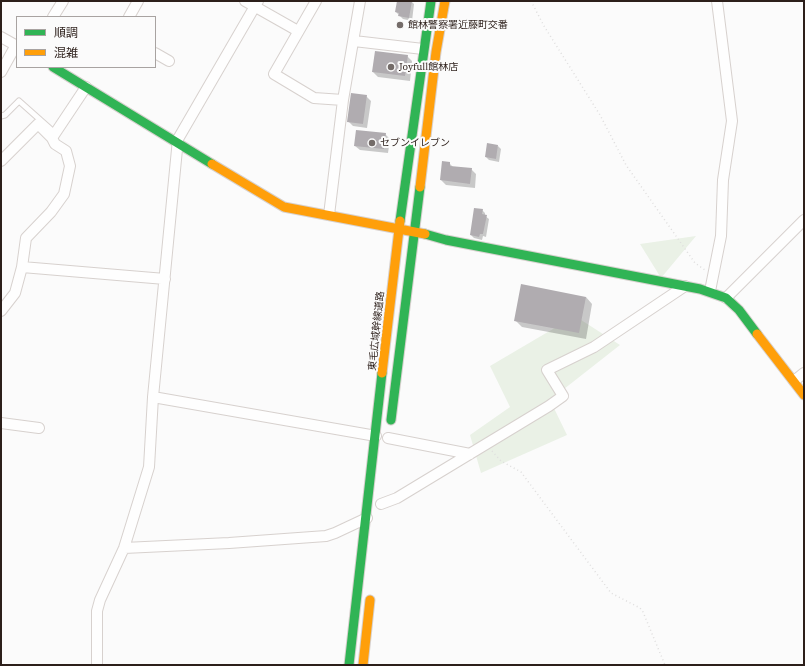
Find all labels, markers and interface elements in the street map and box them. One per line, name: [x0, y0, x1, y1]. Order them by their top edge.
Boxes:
legend: [16, 16, 156, 68]
place label: 館林警察署近藤町交番: [408, 19, 508, 31]
marker: 館林警察署近藤町交番: [395, 20, 405, 30]
text: 順調: [54, 25, 78, 41]
text: 混雑: [54, 45, 78, 61]
place label: Joyfull館林店: [399, 61, 458, 73]
marker: Joyfull館林店: [386, 62, 396, 72]
place label: セブンイレブン: [380, 137, 450, 149]
marker: セブンイレブン: [367, 138, 377, 148]
street label: 東毛広域幹線道路: [367, 291, 387, 371]

